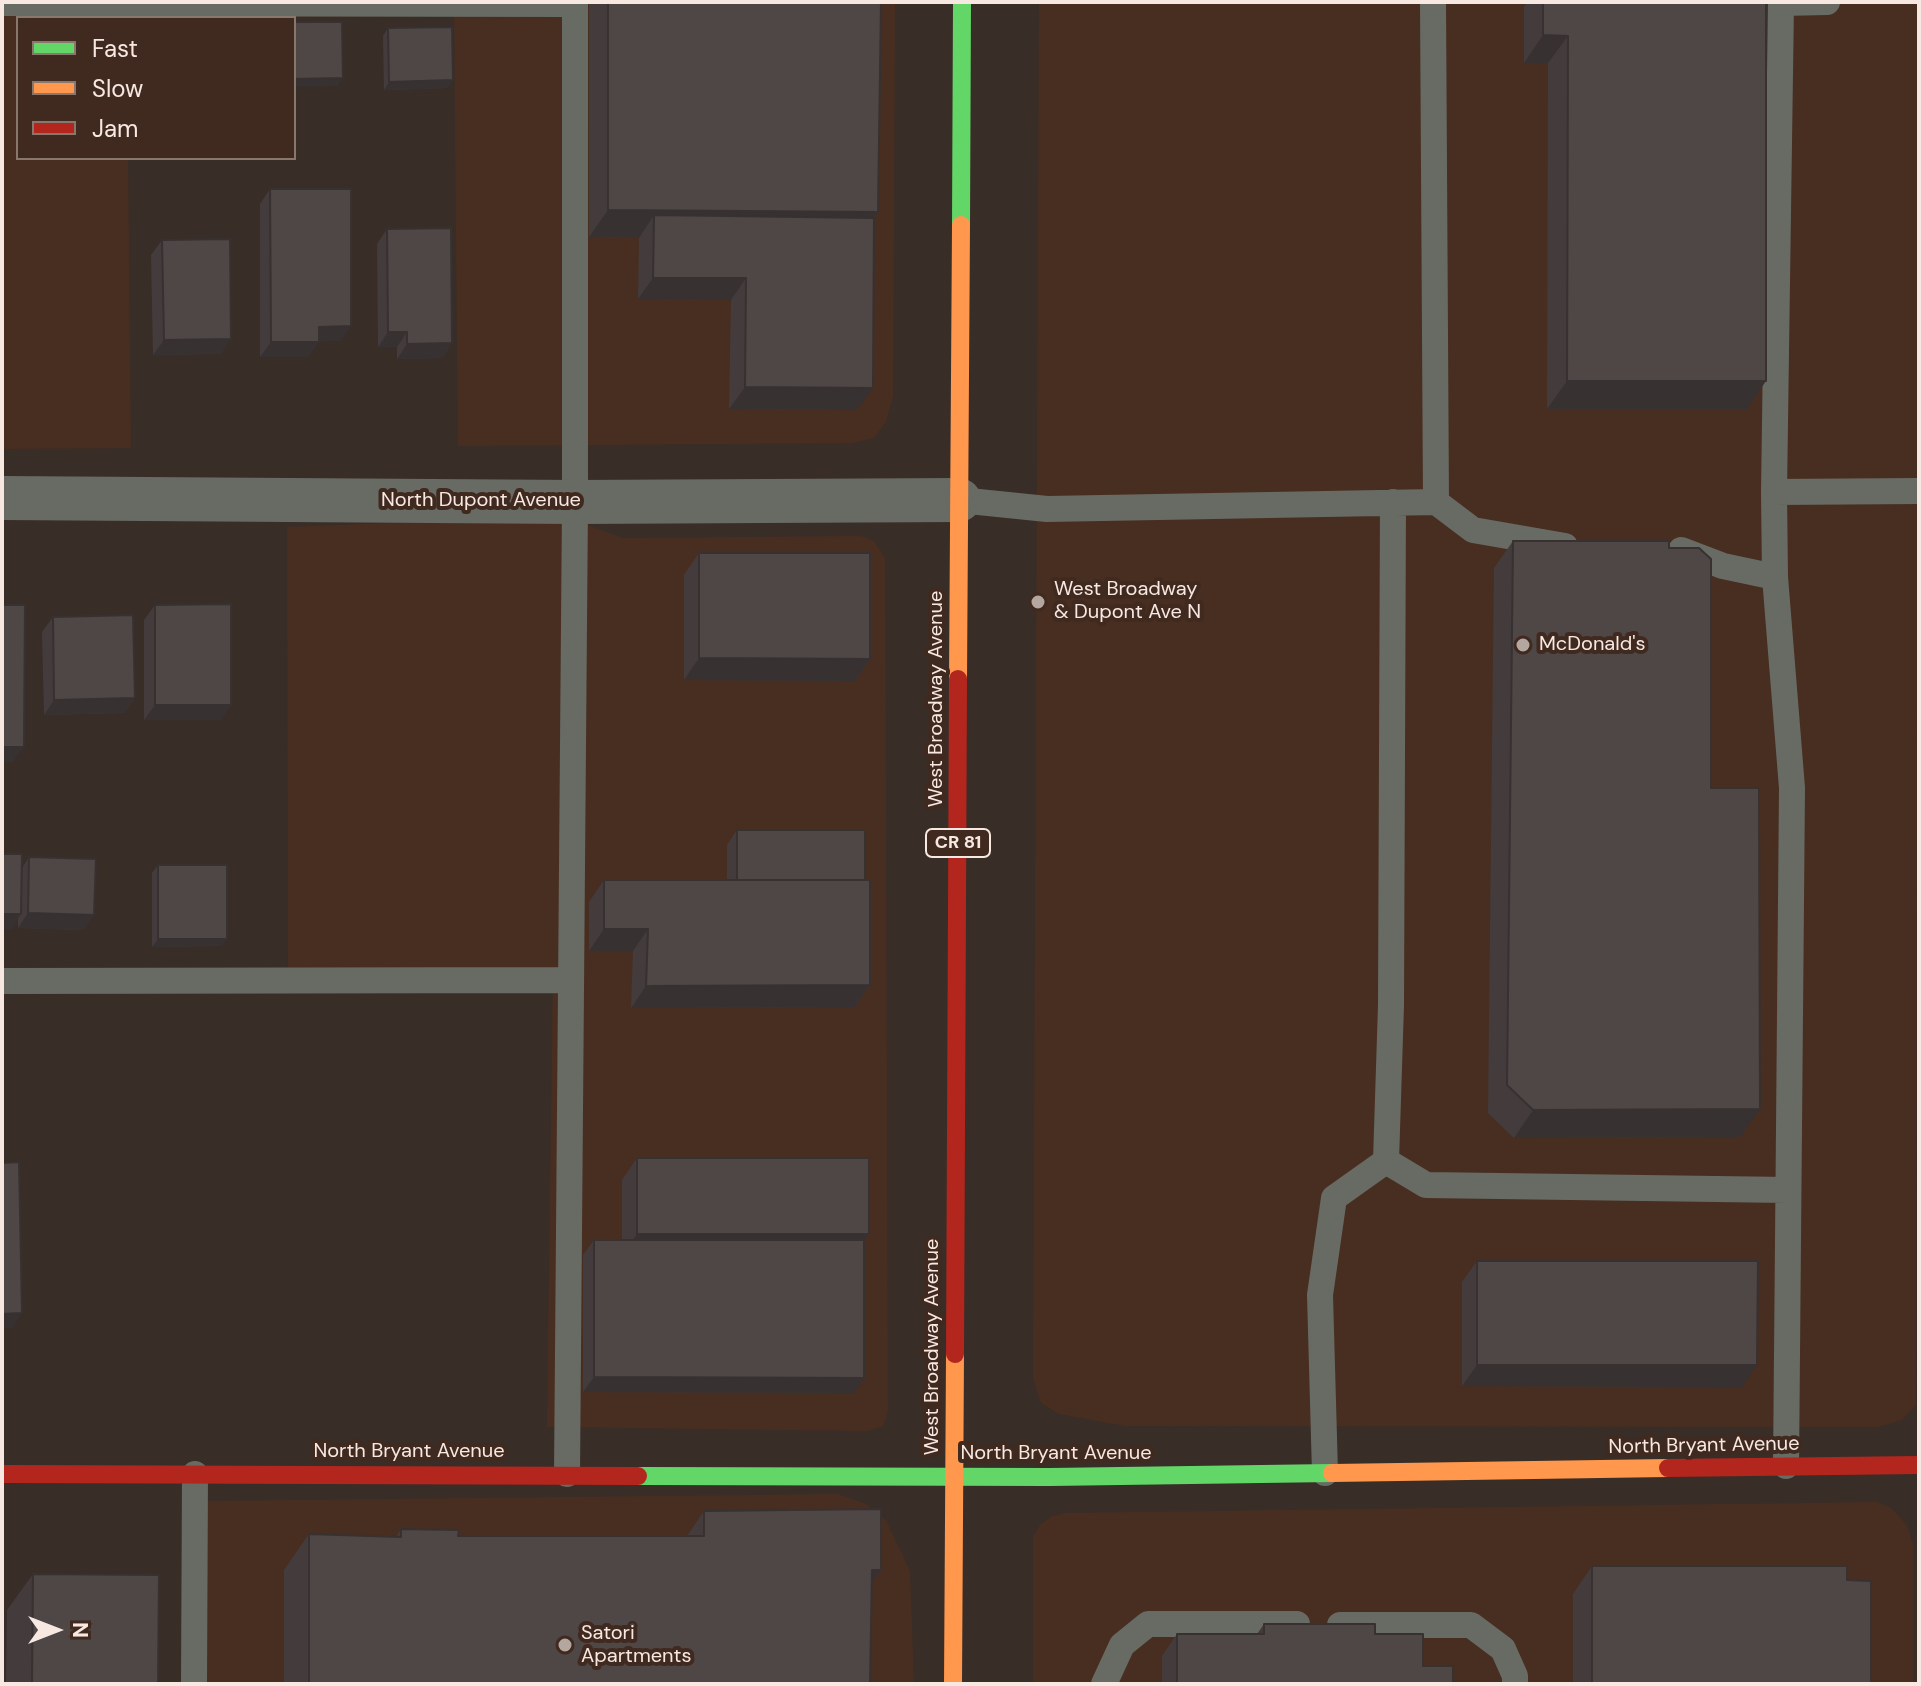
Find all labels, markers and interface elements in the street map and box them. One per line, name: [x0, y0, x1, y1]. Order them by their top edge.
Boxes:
legend: [16, 16, 296, 160]
text: Fast: [92, 33, 138, 64]
text: Slow: [92, 73, 143, 104]
text: Jam: [92, 113, 138, 144]
street label: North Dupont Avenue: [381, 489, 581, 513]
place label: West Broadway & Dupont Ave N: [1054, 578, 1201, 625]
street label: West Broadway Avenue: [925, 591, 949, 807]
marker: West Broadway & Dupont Ave N: [1029, 593, 1047, 611]
place label: McDonald's: [1539, 633, 1645, 657]
marker: McDonald's: [1514, 636, 1532, 654]
road number: CR 81: [926, 829, 990, 857]
street label: West Broadway Avenue: [921, 1239, 945, 1455]
street label: North Bryant Avenue: [1608, 1432, 1800, 1460]
street label: North Bryant Avenue: [313, 1440, 505, 1464]
street label: North Bryant Avenue: [960, 1442, 1152, 1466]
north arrow: [16, 1590, 96, 1670]
text: N: [66, 1622, 95, 1638]
place label: Satori Apartments: [581, 1622, 691, 1669]
marker: Satori Apartments: [556, 1636, 574, 1654]

